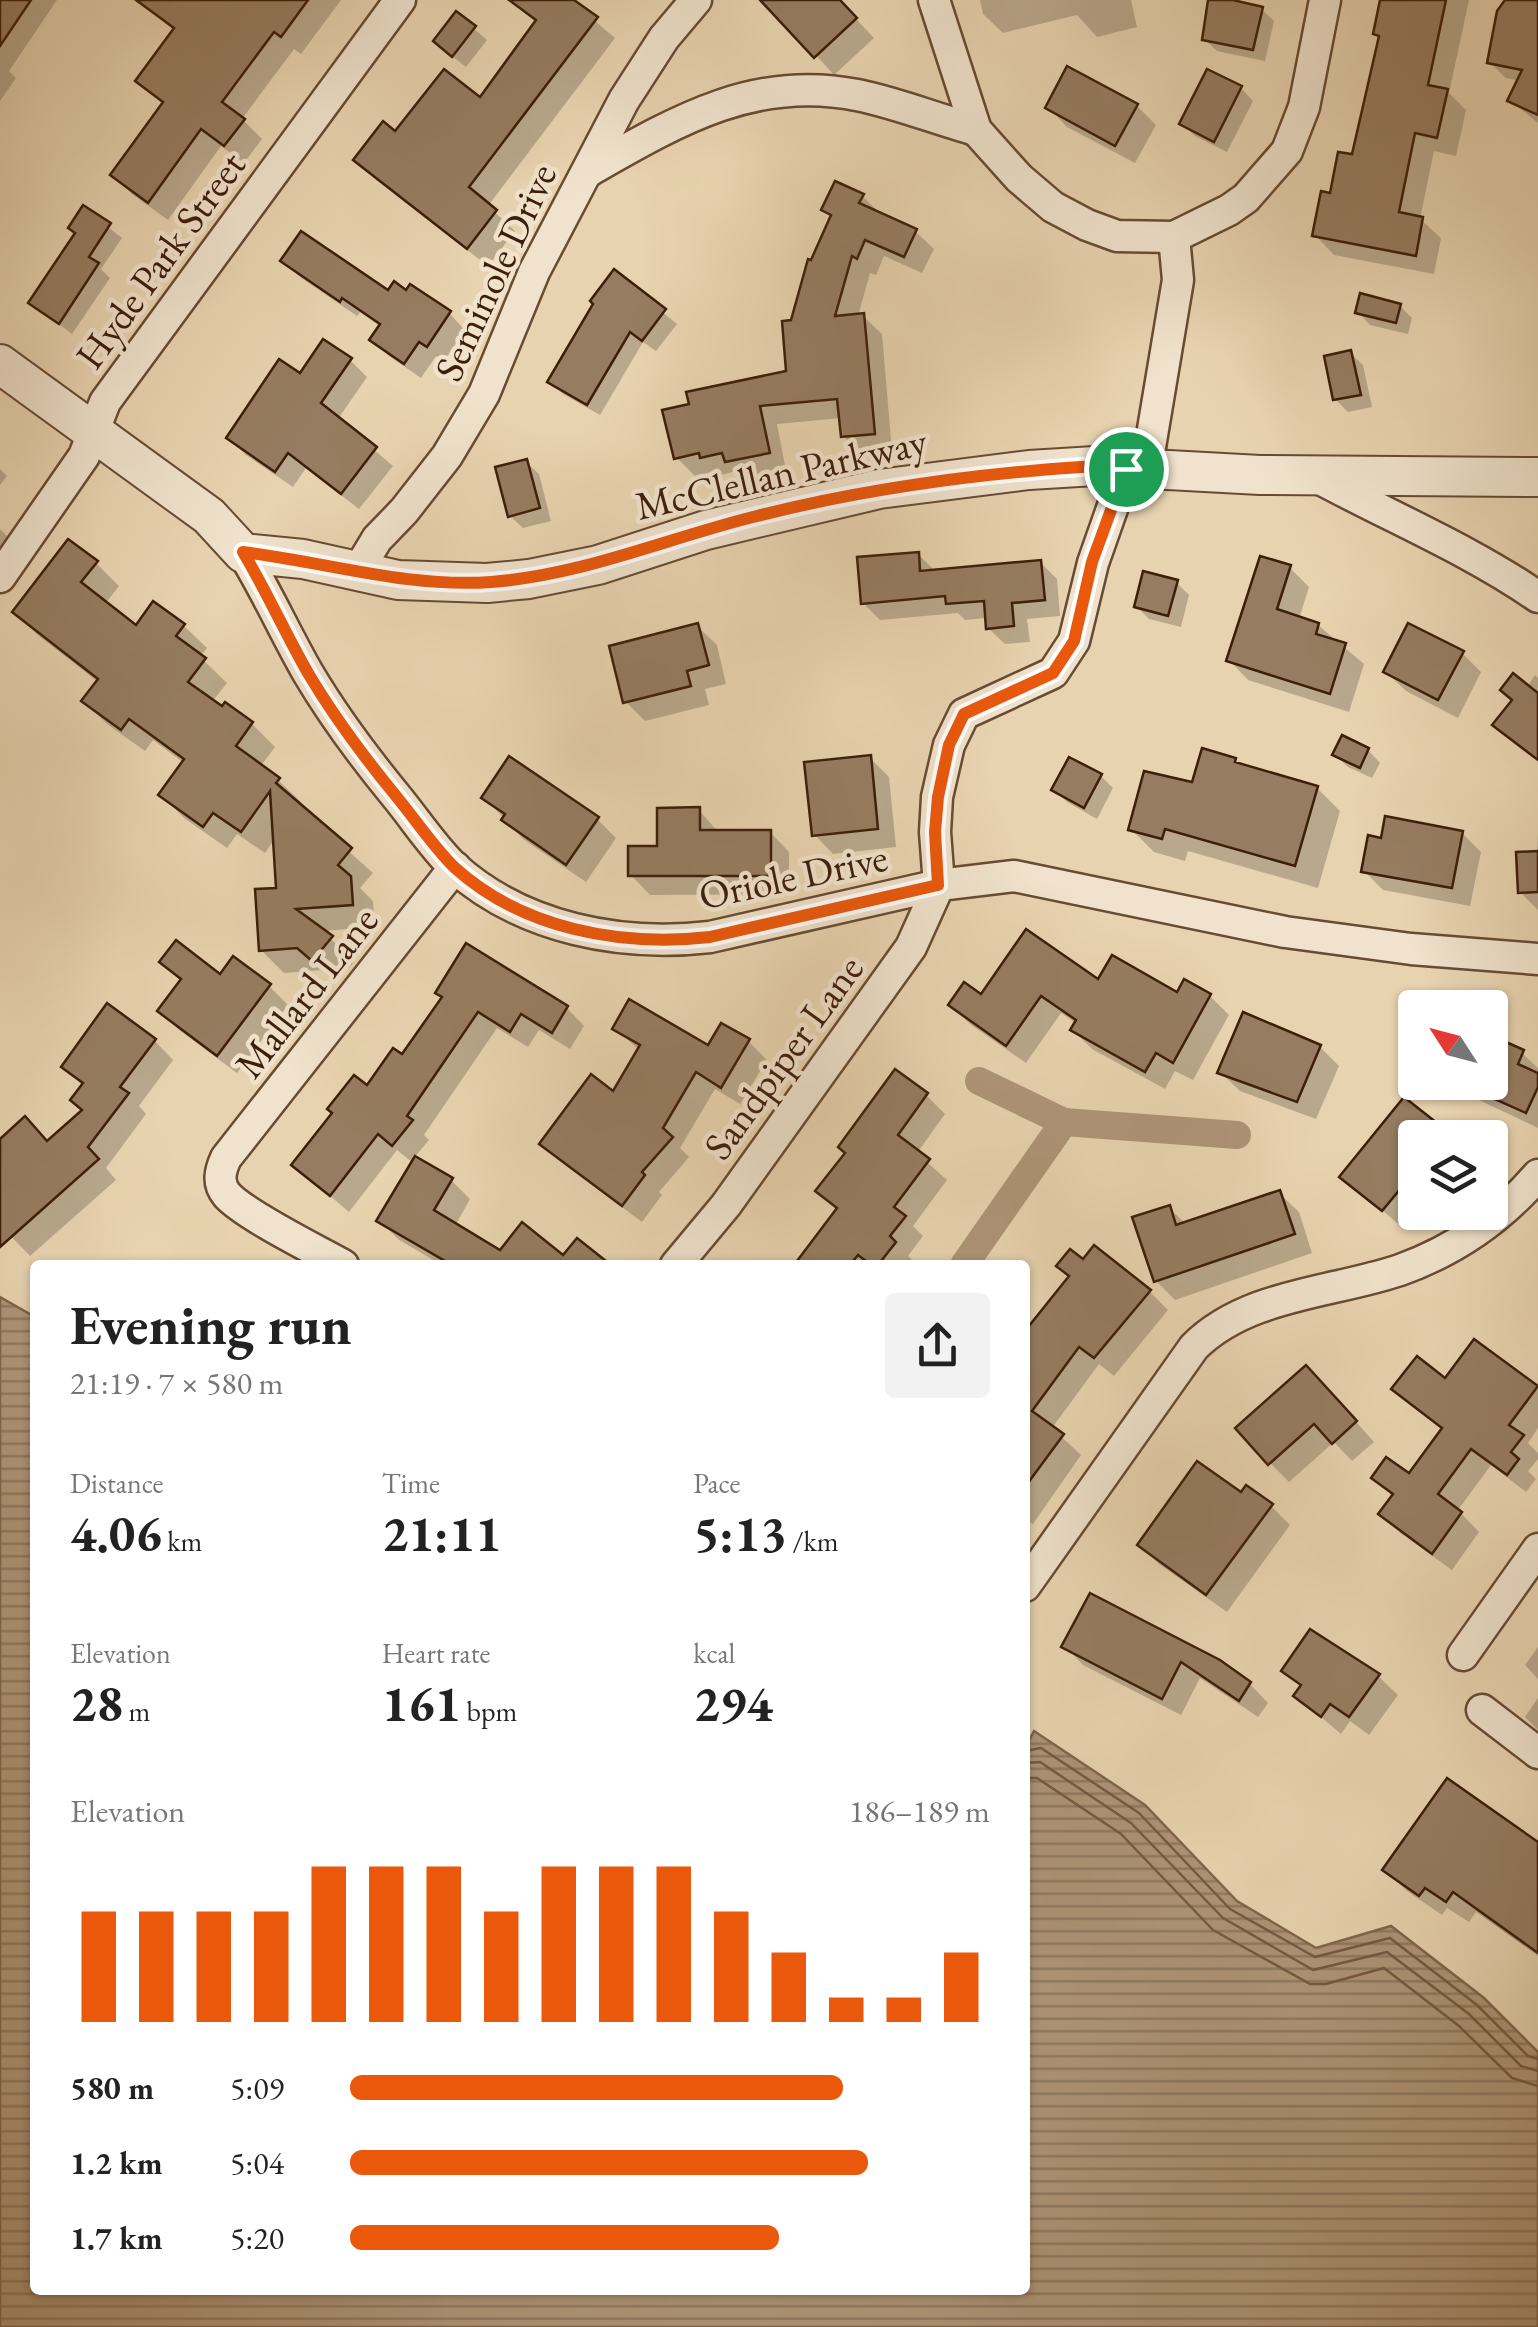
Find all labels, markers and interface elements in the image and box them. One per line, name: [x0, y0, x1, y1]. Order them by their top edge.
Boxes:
street label: Hyde Park Street: [63, 140, 257, 379]
street label: Seminole Drive: [422, 155, 568, 389]
street label: McClellan Parkway: [630, 414, 932, 532]
pin: [1084, 427, 1169, 512]
icon: arrive: [1099, 442, 1154, 497]
street label: Oriole Drive: [694, 831, 892, 921]
street label: Mallard Lane: [223, 896, 389, 1088]
street label: Sandpiper Lane: [691, 945, 875, 1169]
north arrow: [1398, 990, 1508, 1100]
map controls: [1398, 990, 1508, 1230]
button: layers: [1398, 1120, 1508, 1230]
text: Evening run: [70, 1289, 352, 1360]
button: share: [885, 1293, 990, 1398]
text: 21:19 · 7 × 580 m: [70, 1362, 283, 1404]
text: Distance: [70, 1465, 164, 1501]
text: Time: [382, 1465, 440, 1501]
text: Pace: [693, 1465, 740, 1501]
text: 4.06: [70, 1501, 162, 1566]
text: 21:11: [382, 1501, 502, 1566]
text: 5:13: [693, 1501, 787, 1566]
text: km: [162, 1523, 202, 1559]
text: /km: [787, 1523, 838, 1559]
text: Elevation: [70, 1635, 171, 1671]
text: Heart rate: [382, 1635, 490, 1671]
text: kcal: [693, 1635, 735, 1671]
text: 28: [70, 1671, 123, 1736]
text: 161: [382, 1671, 461, 1736]
text: 294: [693, 1671, 773, 1736]
text: m: [123, 1693, 150, 1729]
text: bpm: [461, 1693, 517, 1729]
text: Elevation: [70, 1790, 185, 1832]
text: 186–189 m: [849, 1790, 990, 1832]
text: 580 m: [70, 2067, 154, 2109]
text: 5:09: [230, 2067, 284, 2109]
text: 1.2 km: [70, 2142, 163, 2184]
text: 5:04: [230, 2142, 284, 2184]
text: 1.7 km: [70, 2217, 163, 2259]
text: 5:20: [230, 2217, 284, 2259]

